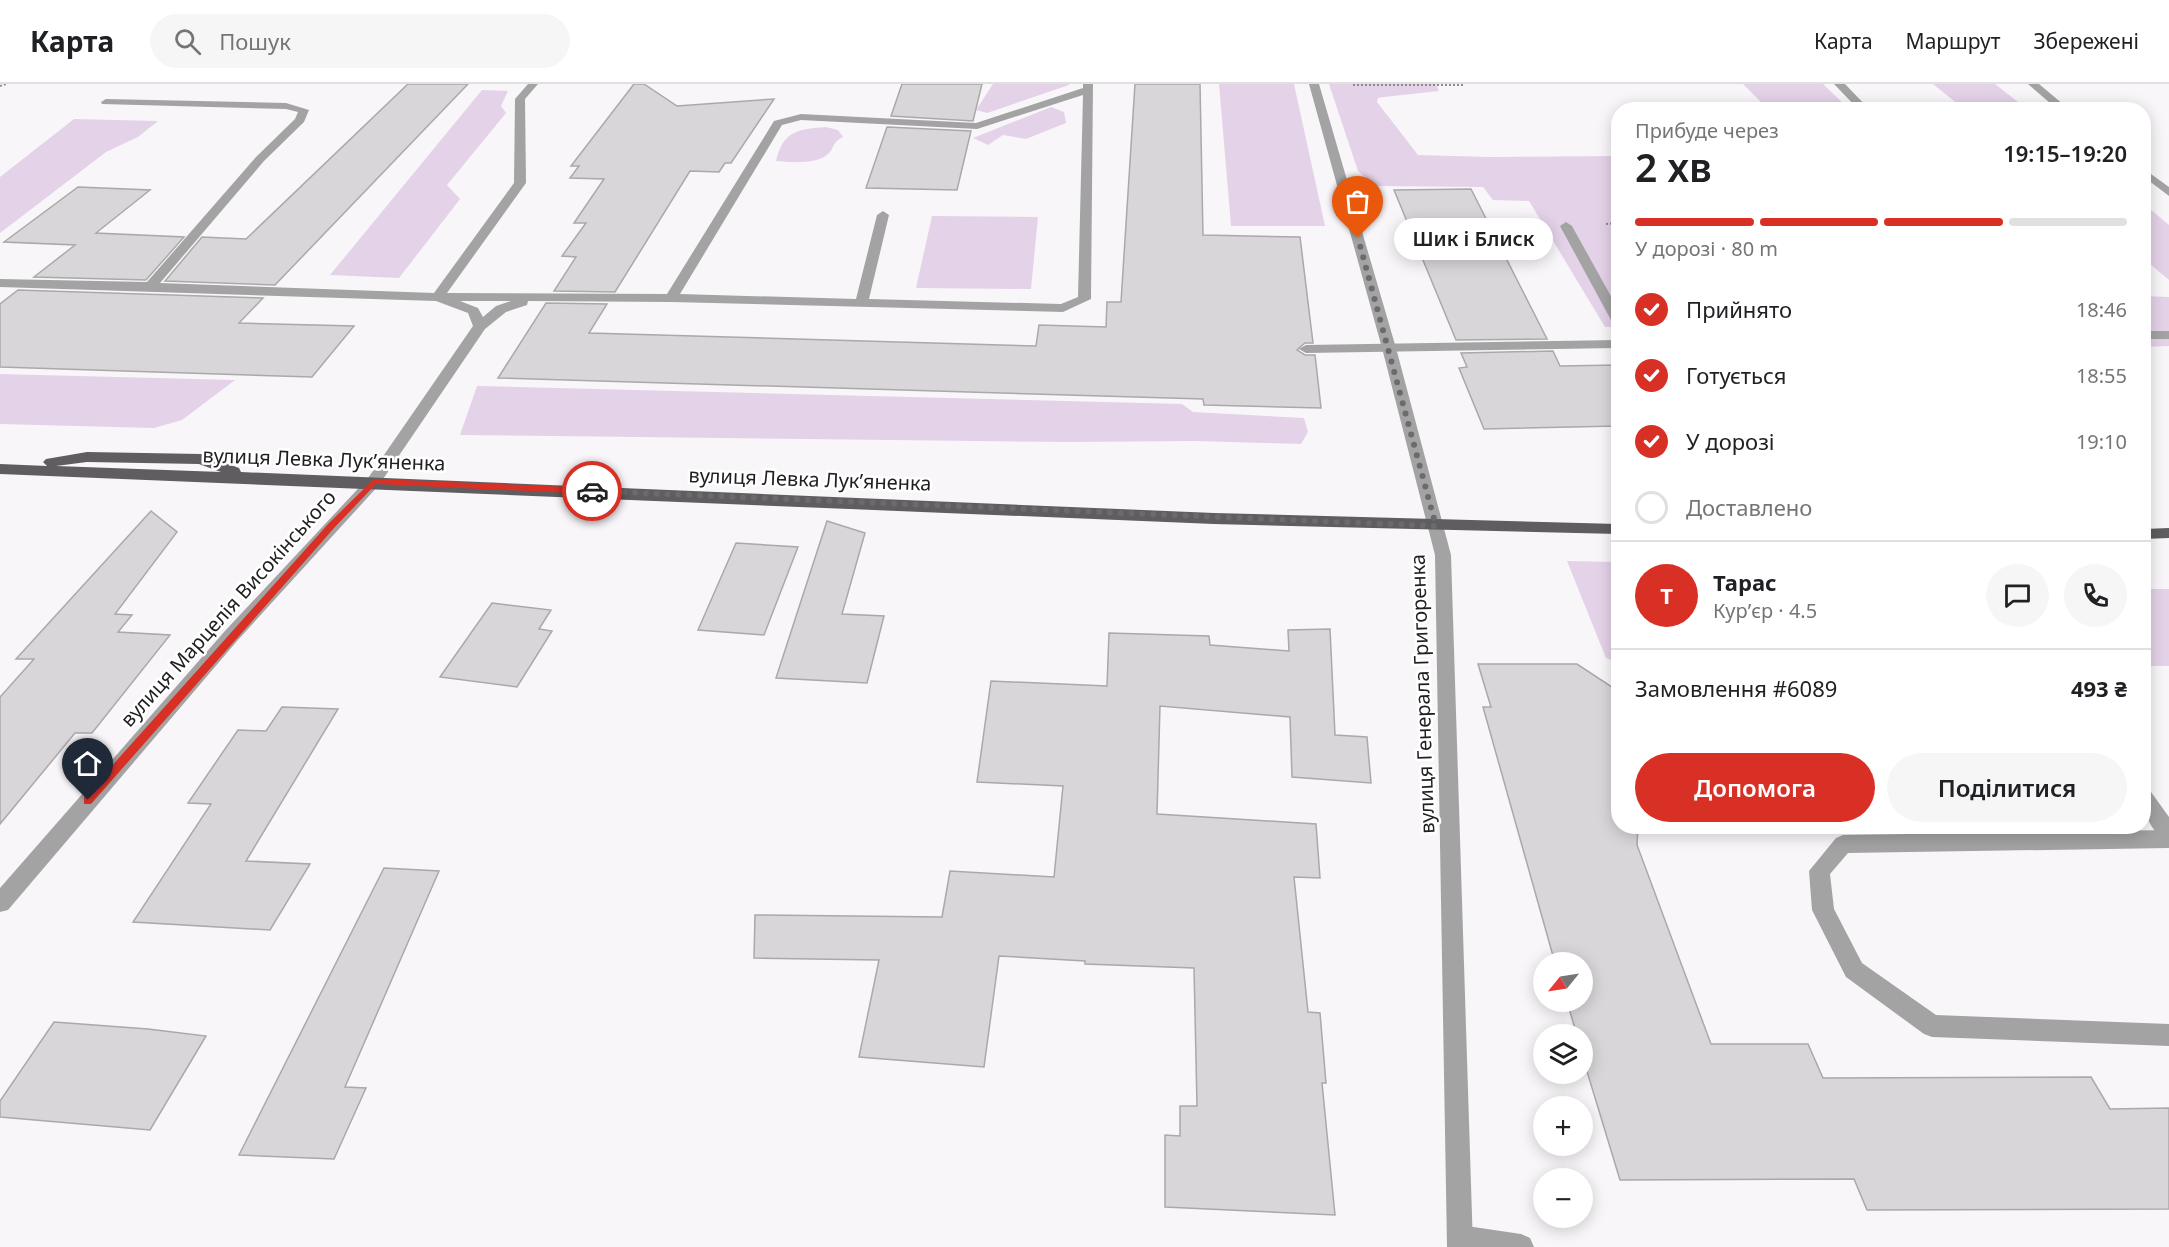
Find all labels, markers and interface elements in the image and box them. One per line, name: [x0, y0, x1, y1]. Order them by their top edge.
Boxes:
search box: [150, 14, 570, 68]
text: Карта: [30, 22, 114, 60]
icon: search: [171, 25, 204, 58]
text: Пошук: [219, 26, 291, 56]
text: Карта: [1814, 27, 1873, 55]
text: Маршрут: [1906, 27, 2000, 55]
text: Збережені: [2033, 27, 2139, 55]
text: Прибуде через: [1635, 117, 1779, 144]
text: 19:15–19:20: [2003, 138, 2127, 168]
text: 2 хв: [1635, 140, 1712, 193]
pin: [1332, 176, 1383, 238]
icon: bag: [1341, 185, 1374, 218]
callout: Шик і Блиск: [1394, 217, 1553, 259]
text: Шик і Блиск: [1413, 225, 1534, 252]
text: У дорозі · 80 m: [1635, 235, 1778, 262]
icon: check: [1635, 293, 1668, 326]
text: Прийнято: [1686, 294, 1792, 324]
text: 18:46: [2076, 296, 2127, 323]
icon: check: [1635, 359, 1668, 392]
text: Готується: [1686, 360, 1786, 390]
text: 18:55: [2076, 362, 2127, 389]
icon: check: [1635, 425, 1668, 458]
text: У дорозі: [1686, 426, 1775, 456]
text: 19:10: [2076, 428, 2127, 455]
street label: вулиця Левка Лукʼяненка: [202, 441, 446, 477]
courier: [562, 461, 622, 521]
street label: вулиця Левка Лукʼяненка: [688, 461, 932, 497]
icon: car: [576, 475, 609, 508]
street label: вулиця Марцелія Високінського: [114, 484, 342, 732]
text: Доставлено: [1686, 492, 1812, 522]
street label: вулиця Генерала Григоренка: [1404, 554, 1440, 834]
button: chat: [1986, 564, 2049, 627]
button: phone: [2064, 564, 2127, 627]
text: Тарас: [1713, 567, 1777, 597]
text: Т: [1660, 580, 1673, 610]
text: Кур’єр · 4.5: [1713, 597, 1817, 624]
text: Замовлення #6089: [1635, 673, 1837, 703]
text: 493 ₴: [2071, 673, 2127, 703]
pin: [62, 738, 113, 800]
icon: home: [71, 747, 104, 780]
button: Допомога: [1635, 753, 1875, 822]
button: Поділитися: [1887, 753, 2127, 822]
north arrow: [1533, 952, 1593, 1012]
map controls: [1533, 952, 1593, 1228]
button: layers: [1533, 1024, 1593, 1084]
button: +: [1533, 1096, 1593, 1156]
button: −: [1533, 1168, 1593, 1228]

